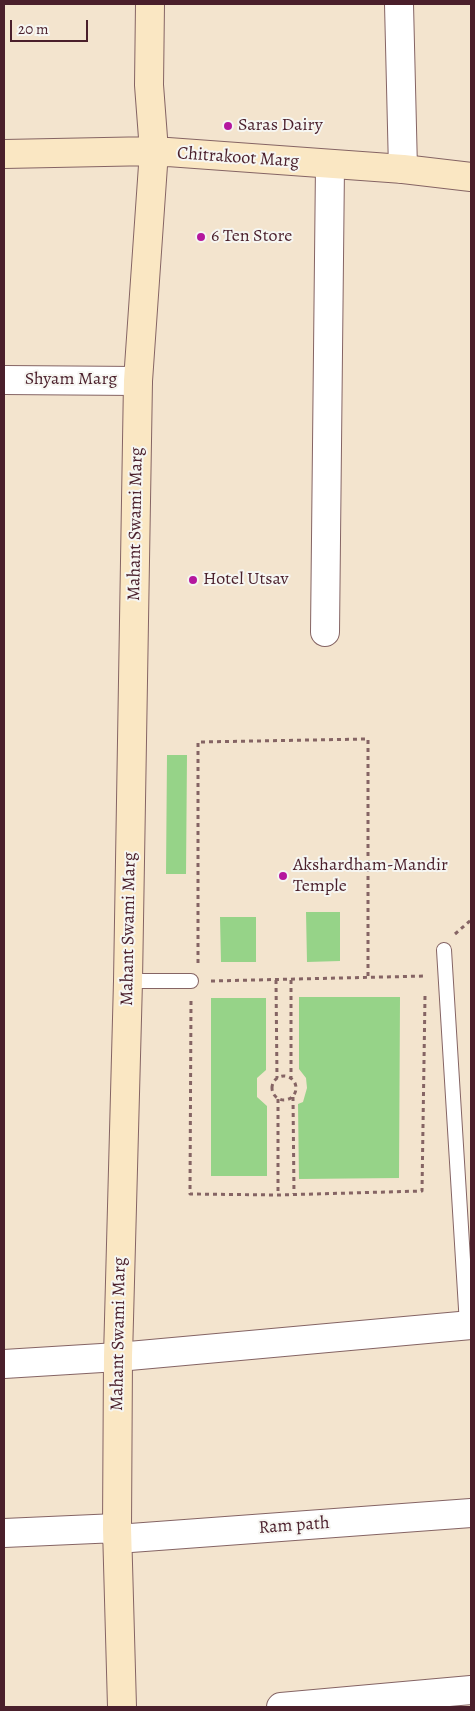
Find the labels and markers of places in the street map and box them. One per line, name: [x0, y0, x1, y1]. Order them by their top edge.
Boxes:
place label: Saras Dairy: [238, 115, 323, 137]
marker: Saras Dairy: [222, 120, 234, 132]
place label: 6 Ten Store: [211, 226, 292, 248]
marker: 6 Ten Store: [195, 231, 207, 243]
place label: Hotel Utsav: [203, 569, 289, 591]
marker: Hotel Utsav: [187, 574, 199, 586]
place label: Akshardham-Mandir Temple: [293, 855, 448, 898]
marker: Akshardham-Mandir Temple: [277, 870, 289, 882]

